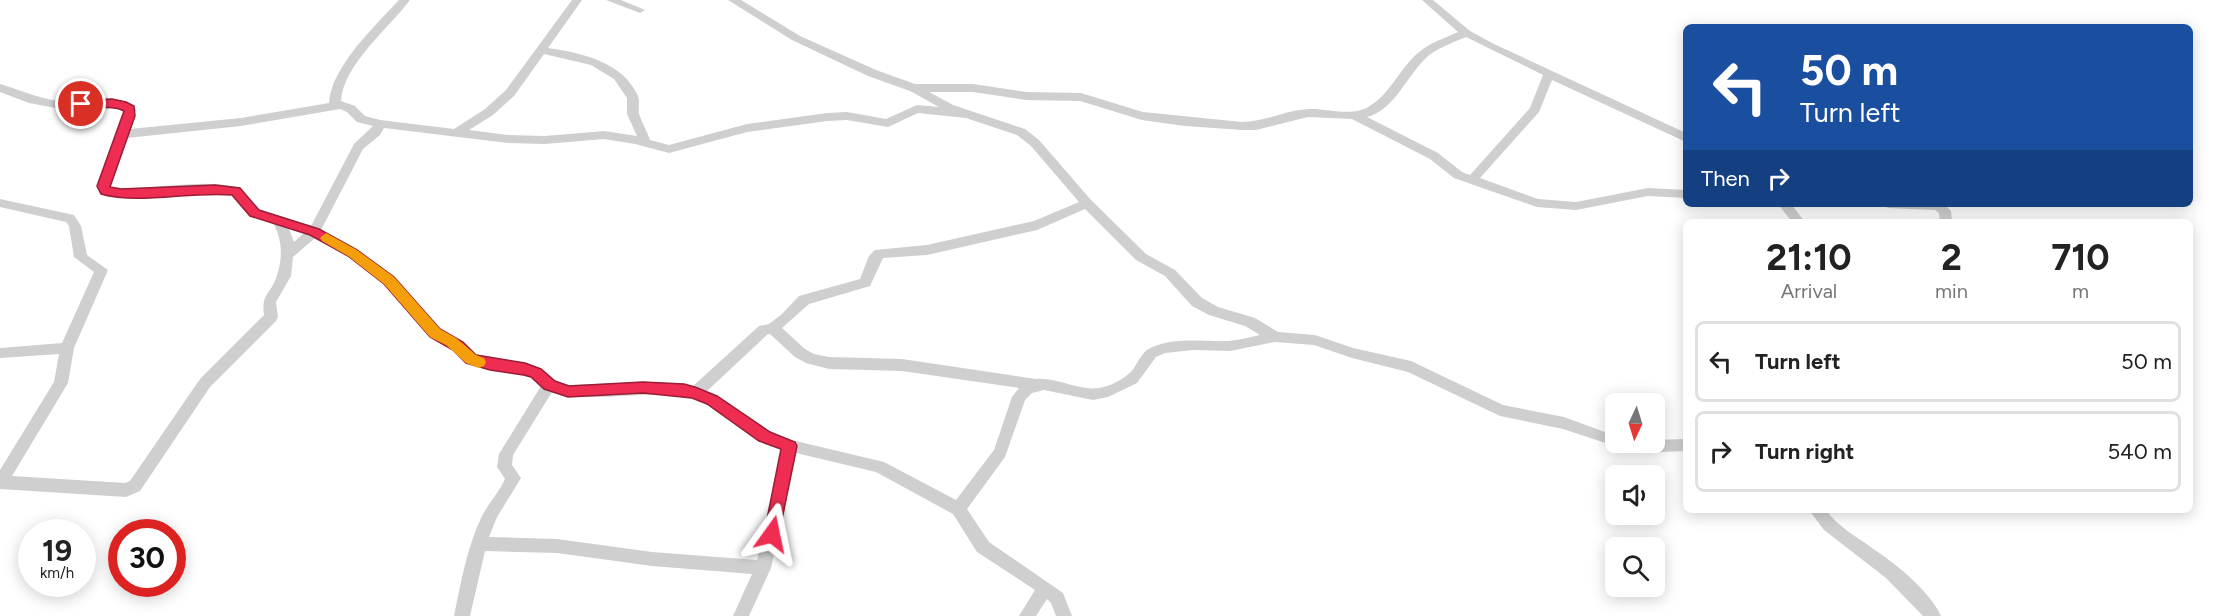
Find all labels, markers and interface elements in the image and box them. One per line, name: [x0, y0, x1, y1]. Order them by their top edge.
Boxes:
text: 50 m: [1800, 45, 1898, 96]
icon: left: [1701, 48, 1779, 126]
pin: [55, 78, 106, 129]
icon: arrive: [64, 87, 97, 120]
text: Turn left: [1800, 96, 1900, 129]
icon: right: [1762, 162, 1795, 195]
text: Then: [1701, 165, 1750, 192]
text: 21:10: [1766, 236, 1852, 279]
text: 2: [1941, 236, 1962, 279]
text: 710: [2051, 236, 2110, 279]
text: Arrival: [1781, 279, 1837, 303]
text: min: [1935, 279, 1968, 303]
text: m: [2072, 279, 2089, 303]
icon: left: [1704, 345, 1737, 378]
text: Turn left: [1755, 348, 1841, 375]
text: 50 m: [2121, 348, 2172, 375]
north arrow: [1605, 393, 1665, 453]
map controls: [1605, 393, 1665, 597]
icon: right: [1704, 435, 1737, 468]
text: Turn right: [1755, 438, 1854, 465]
text: 540 m: [2107, 438, 2172, 465]
button: sound: [1605, 465, 1665, 525]
position arrow: [740, 502, 804, 566]
speed limit sign: 30: [108, 519, 186, 597]
text: 19: [42, 532, 72, 569]
button: search: [1605, 537, 1665, 597]
text: km/h: [40, 564, 74, 582]

